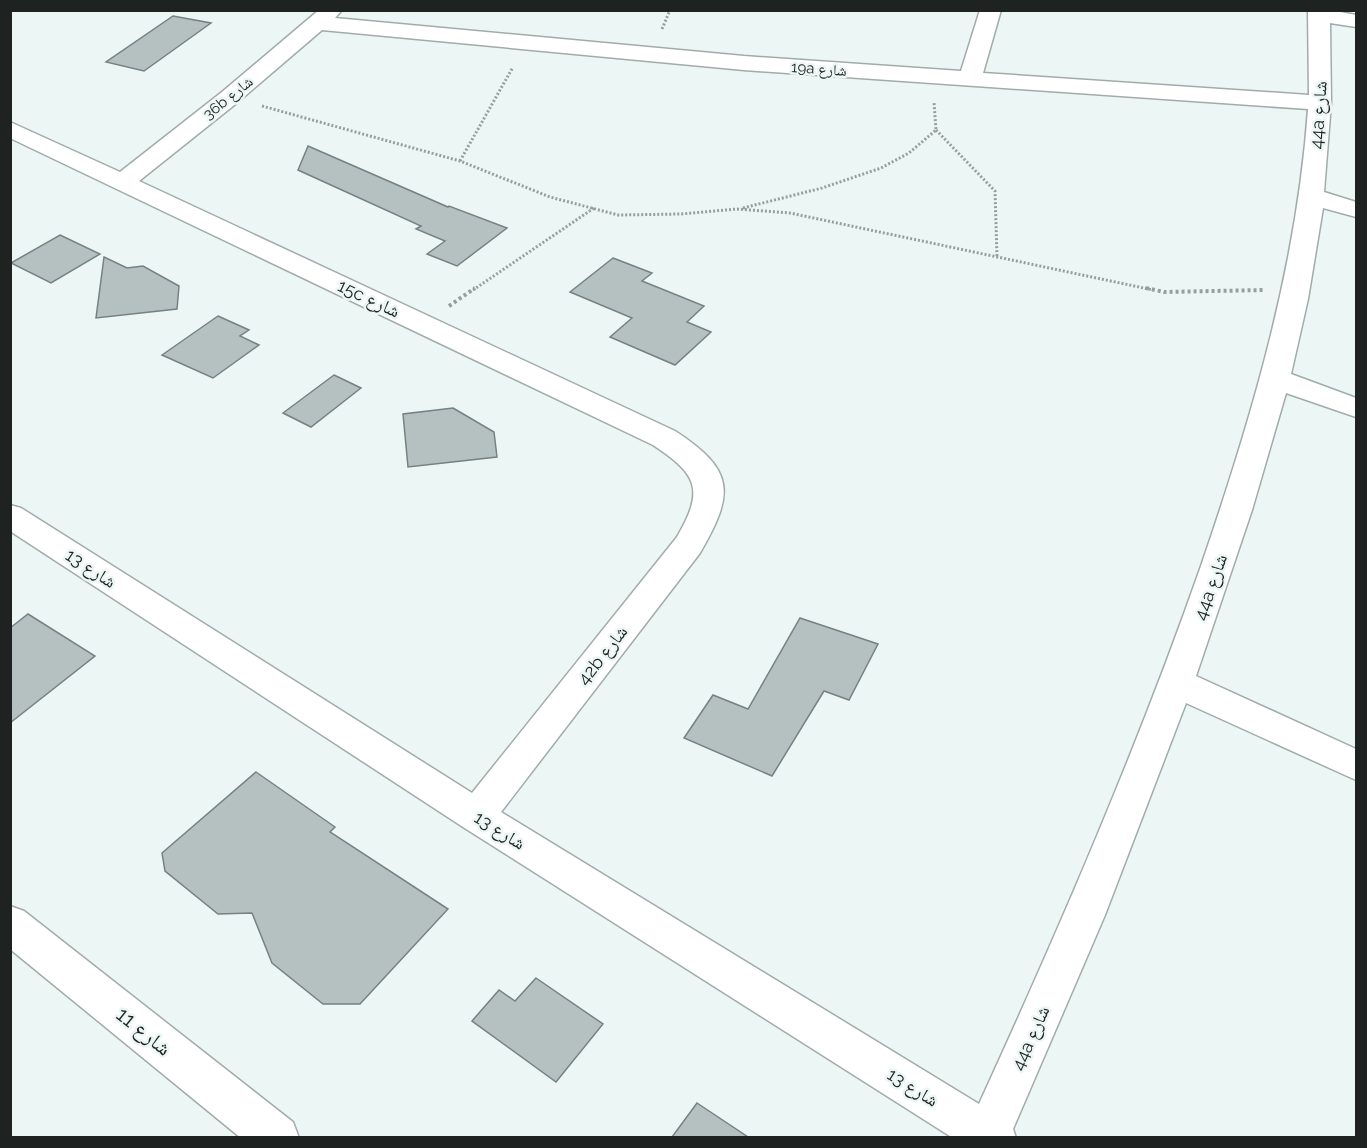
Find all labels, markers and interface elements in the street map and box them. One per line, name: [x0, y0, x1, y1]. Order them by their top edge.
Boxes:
street label: 19a شارع: [791, 58, 848, 81]
street label: 36b شارع: [200, 72, 257, 124]
street label: 44a شارع: [1305, 80, 1332, 150]
street label: 15c شارع: [334, 274, 403, 322]
street label: شارع 13: [61, 544, 120, 593]
street label: 44a شارع: [1189, 551, 1232, 623]
street label: 42b شارع: [572, 621, 632, 689]
street label: شارع 13: [470, 806, 529, 855]
street label: شارع 11: [111, 1001, 176, 1061]
street label: 44a شارع: [1007, 1003, 1054, 1074]
street label: شارع 13: [883, 1063, 942, 1112]

